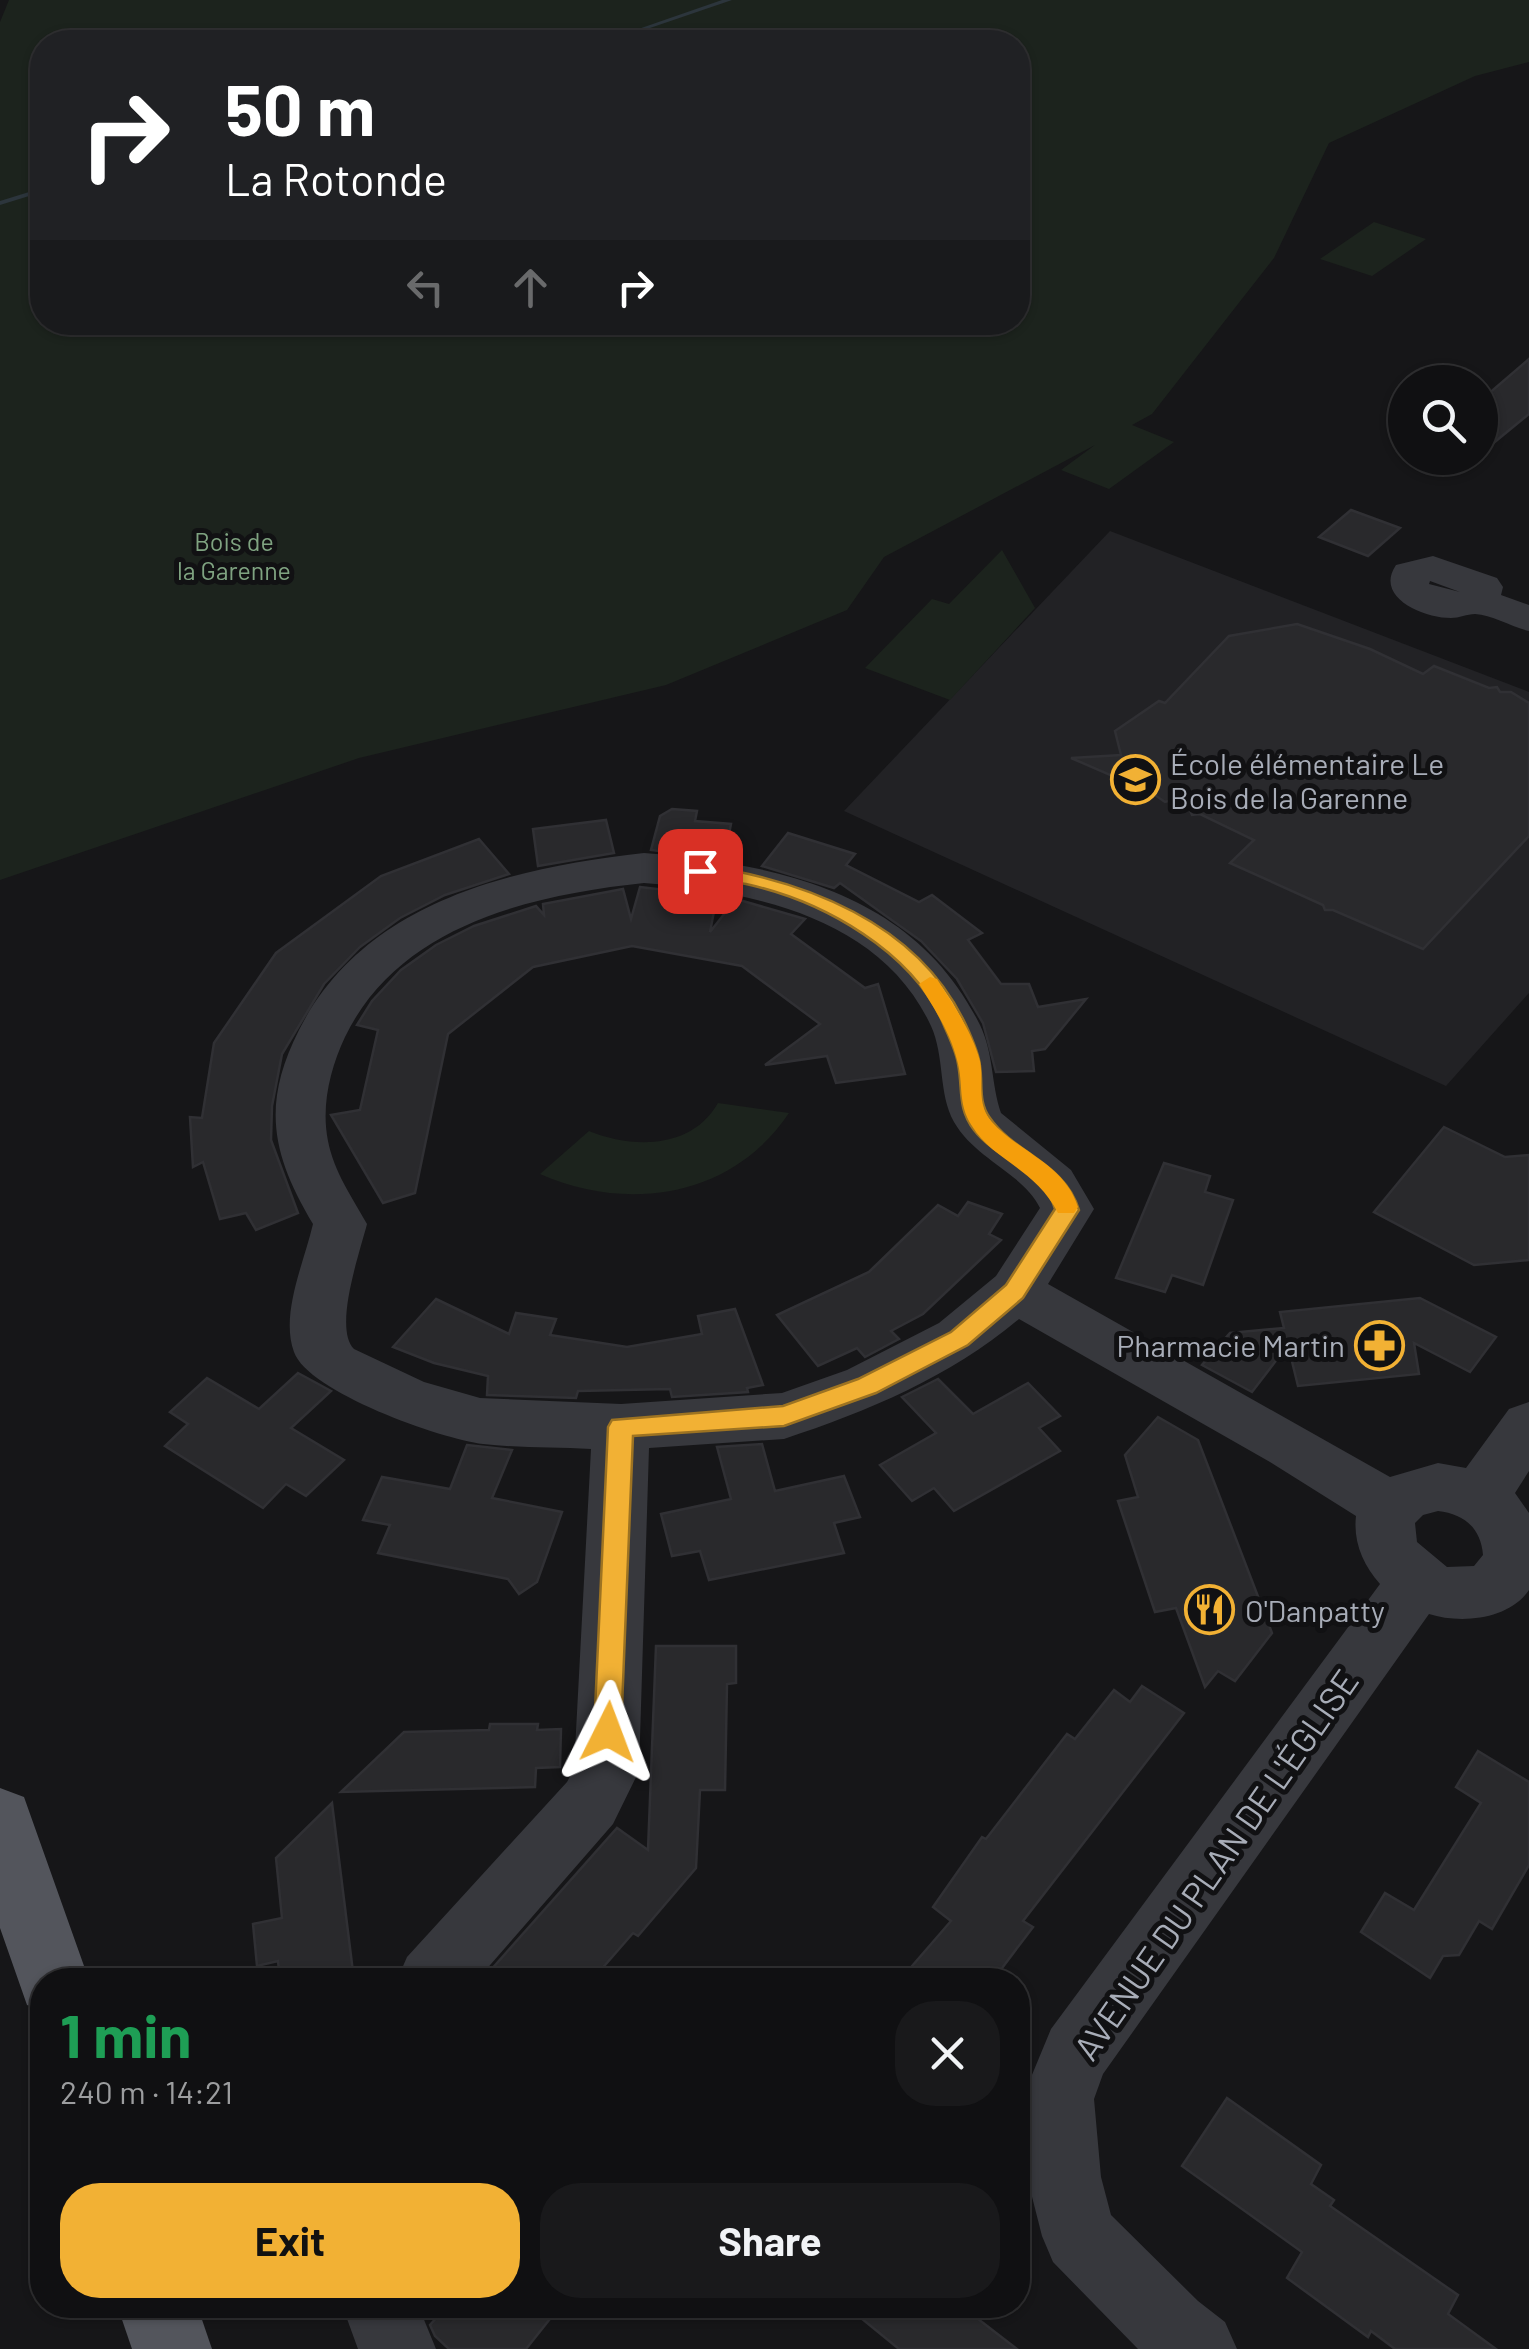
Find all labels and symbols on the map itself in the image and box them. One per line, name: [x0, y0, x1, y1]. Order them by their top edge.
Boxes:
park label: Bois de la Garenne: [177, 526, 291, 585]
place label: École élémentaire Le Bois de la Garenne: [1170, 745, 1444, 815]
school or university icon: École élémentaire Le Bois de la Garenne: [1109, 754, 1161, 806]
pin: [658, 829, 743, 914]
pharmacy icon: Pharmacie Martin: [1354, 1319, 1406, 1371]
place label: Pharmacie Martin: [1117, 1327, 1345, 1363]
restaurant icon: O'Danpatty: [1184, 1584, 1236, 1636]
place label: O'Danpatty: [1245, 1592, 1385, 1628]
street label: AVENUE DU PLAN DE L'ÉGLISE: [1064, 1661, 1366, 2067]
position arrow: [556, 1680, 660, 1784]

